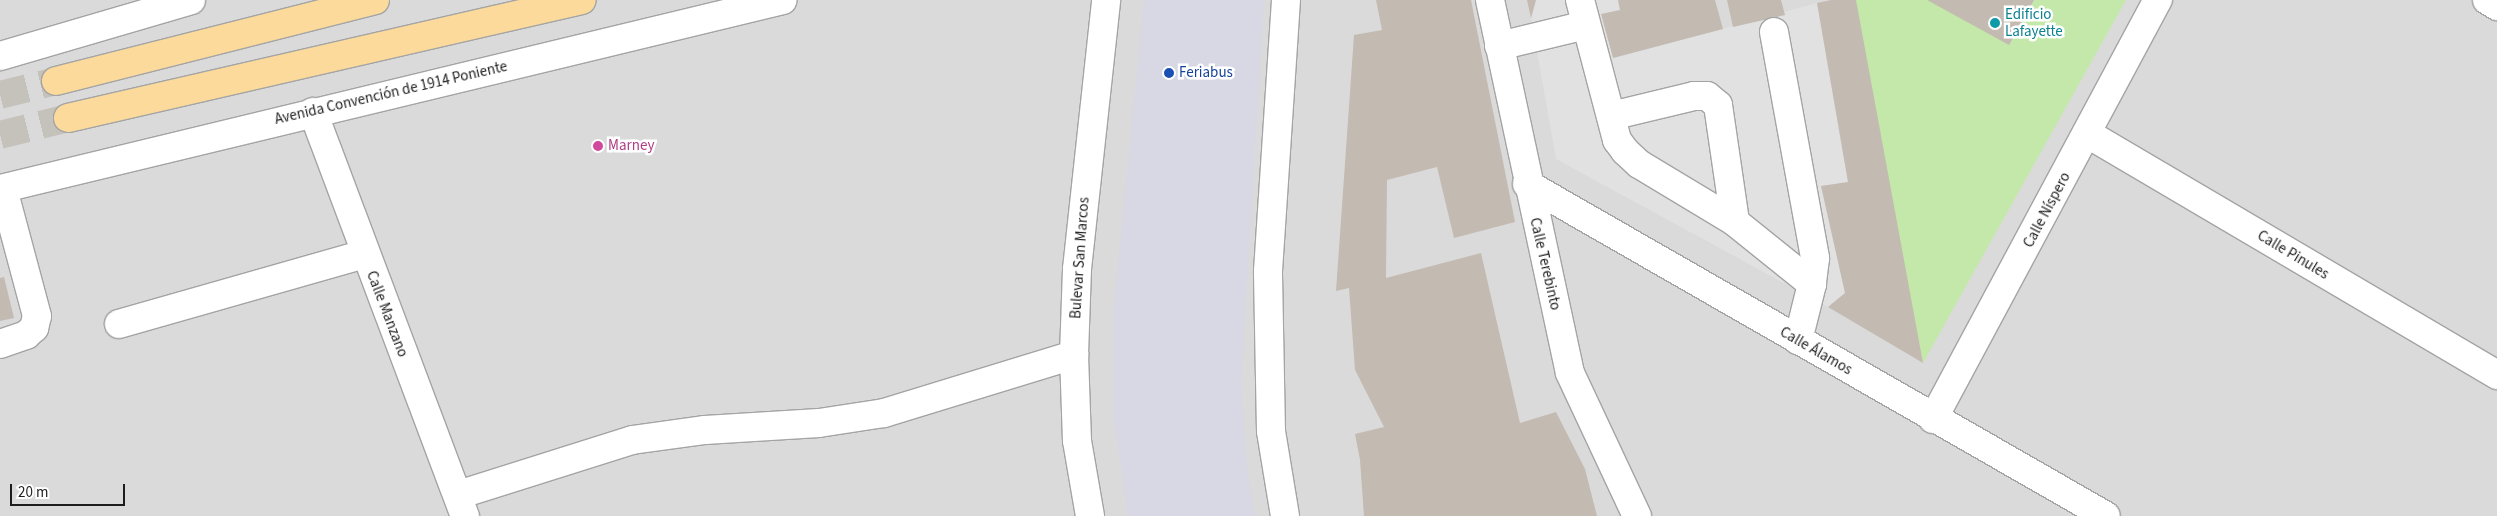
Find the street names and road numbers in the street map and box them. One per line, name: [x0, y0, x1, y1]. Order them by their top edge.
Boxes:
street label: Avenida Convención de 1914 Poniente: [273, 57, 509, 129]
street label: Calle Níspero: [2020, 169, 2074, 251]
street label: Bulevar San Marcos: [1067, 197, 1093, 319]
street label: Calle Terebinto: [1526, 216, 1564, 312]
street label: Calle Pinules: [2254, 227, 2332, 283]
street label: Calle Manzano: [362, 268, 412, 360]
street label: Calle Álamos: [1777, 323, 1855, 379]

